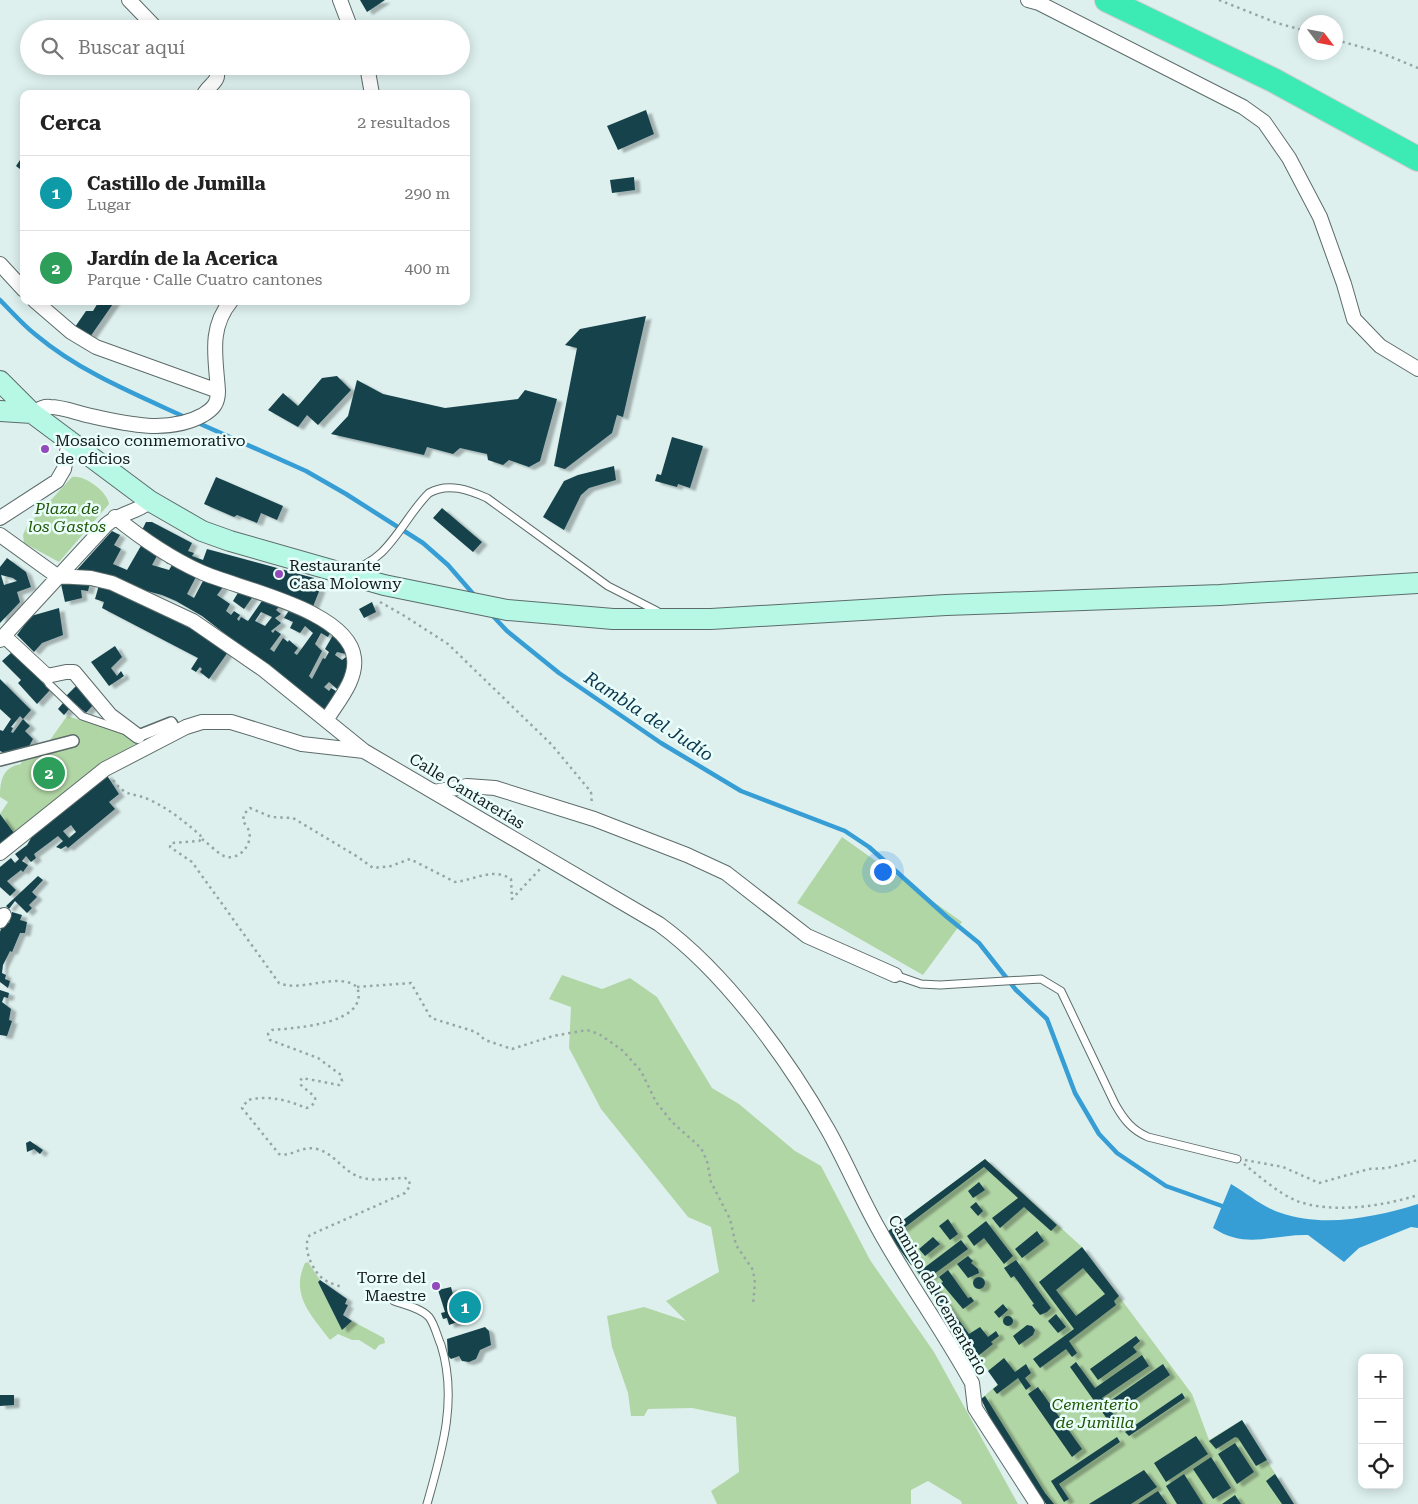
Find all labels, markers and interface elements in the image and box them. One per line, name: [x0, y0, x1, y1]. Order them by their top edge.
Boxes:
north arrow: [1298, 15, 1343, 60]
search box: [20, 20, 470, 75]
icon: search: [38, 34, 66, 62]
text: Buscar aquí: [78, 36, 185, 59]
text: Cerca: [40, 111, 101, 135]
text: 2 resultados: [357, 113, 450, 132]
text: Castillo de Jumilla: [87, 172, 266, 195]
text: 1: [52, 184, 60, 203]
text: 290 m: [404, 184, 450, 203]
text: Lugar: [87, 195, 131, 214]
text: Jardín de la Acerica: [87, 247, 278, 270]
text: 2: [52, 259, 60, 278]
text: 400 m: [404, 259, 450, 278]
text: Parque · Calle Cuatro cantones: [87, 270, 322, 289]
place label: Mosaico conmemorativo de oficios: [55, 431, 246, 468]
marker: Mosaico conmemorativo de oficios: [39, 443, 51, 455]
park label: Plaza de los Gastos: [28, 499, 106, 536]
place label: Restaurante Casa Molowny: [289, 556, 402, 593]
marker: Restaurante Casa Molowny: [273, 568, 285, 580]
water label: Rambla del Judío: [580, 666, 717, 765]
street label: Calle Cantarerías: [406, 749, 528, 833]
pin: 2: [33, 754, 65, 792]
your location: [870, 859, 896, 885]
street label: Camino del Cementerio: [884, 1211, 992, 1379]
place label: Torre del Maestre: [357, 1268, 426, 1305]
marker: Torre del Maestre: [430, 1280, 442, 1292]
pin: 1: [449, 1288, 481, 1326]
map controls: [1358, 1354, 1403, 1489]
button: +: [1358, 1354, 1403, 1399]
park label: Cementerio de Jumilla: [1052, 1395, 1138, 1432]
button: −: [1358, 1399, 1403, 1444]
button: locate: [1358, 1444, 1403, 1489]

